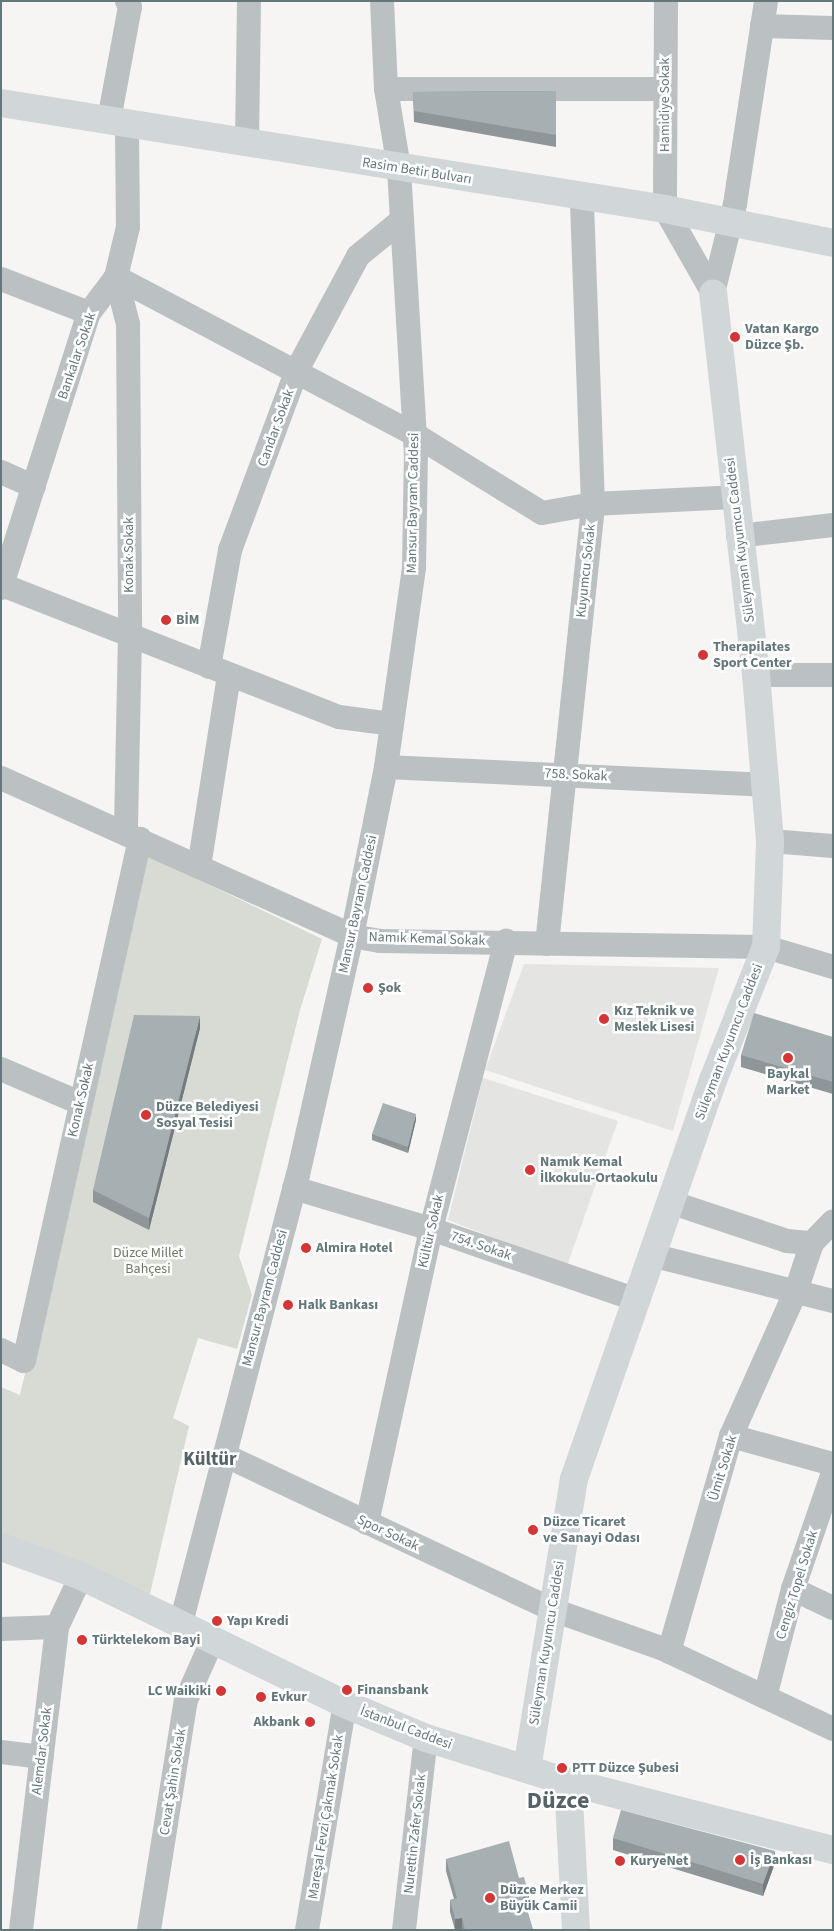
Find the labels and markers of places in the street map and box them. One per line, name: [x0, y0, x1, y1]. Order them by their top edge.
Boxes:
place label: Vatan Kargo Düzce Şb.: [745, 321, 819, 354]
marker: Vatan Kargo Düzce Şb.: [729, 331, 741, 343]
place label: BİM: [176, 612, 199, 628]
marker: BİM: [160, 614, 172, 626]
place label: Therapilates Sport Center: [713, 639, 792, 672]
marker: Therapilates Sport Center: [697, 649, 709, 661]
place label: Şok: [378, 980, 401, 996]
marker: Şok: [362, 982, 374, 994]
place label: Kız Teknik ve Meslek Lisesi: [614, 1003, 694, 1036]
marker: Kız Teknik ve Meslek Lisesi: [598, 1013, 610, 1025]
marker: Baykal Market: [782, 1052, 794, 1064]
place label: Baykal Market: [766, 1066, 810, 1098]
place label: Düzce Belediyesi Sosyal Tesisi: [156, 1099, 259, 1132]
marker: Düzce Belediyesi Sosyal Tesisi: [140, 1109, 152, 1121]
place label: Namık Kemal İlkokulu-Ortaokulu: [540, 1154, 658, 1186]
marker: Namık Kemal İlkokulu-Ortaokulu: [524, 1164, 536, 1176]
place label: Almira Hotel: [316, 1240, 392, 1256]
marker: Almira Hotel: [300, 1242, 312, 1254]
place label: Halk Bankası: [298, 1297, 378, 1313]
marker: Halk Bankası: [282, 1299, 294, 1311]
place label: Düzce Ticaret ve Sanayi Odası: [543, 1514, 640, 1546]
marker: Düzce Ticaret ve Sanayi Odası: [527, 1524, 539, 1536]
place label: Yapı Kredi: [227, 1613, 289, 1629]
marker: Yapı Kredi: [211, 1615, 223, 1627]
place label: Türktelekom Bayi: [92, 1632, 200, 1648]
marker: Türktelekom Bayi: [76, 1634, 88, 1646]
place label: Finansbank: [357, 1682, 429, 1698]
place label: LC Waikiki: [148, 1683, 211, 1699]
marker: Finansbank: [341, 1684, 353, 1696]
marker: LC Waikiki: [215, 1685, 227, 1697]
place label: Evkur: [271, 1689, 307, 1705]
marker: Evkur: [255, 1691, 267, 1703]
place label: Akbank: [253, 1714, 300, 1730]
marker: Akbank: [304, 1716, 316, 1728]
place label: PTT Düzce Şubesi: [572, 1760, 679, 1776]
marker: PTT Düzce Şubesi: [556, 1762, 568, 1774]
place label: İş Bankası: [750, 1852, 812, 1868]
place label: KuryeNet: [630, 1853, 688, 1869]
marker: İş Bankası: [734, 1854, 746, 1866]
marker: KuryeNet: [614, 1855, 626, 1867]
place label: Düzce Merkez Büyük Camii: [500, 1882, 584, 1914]
marker: Düzce Merkez Büyük Camii: [484, 1892, 496, 1904]

